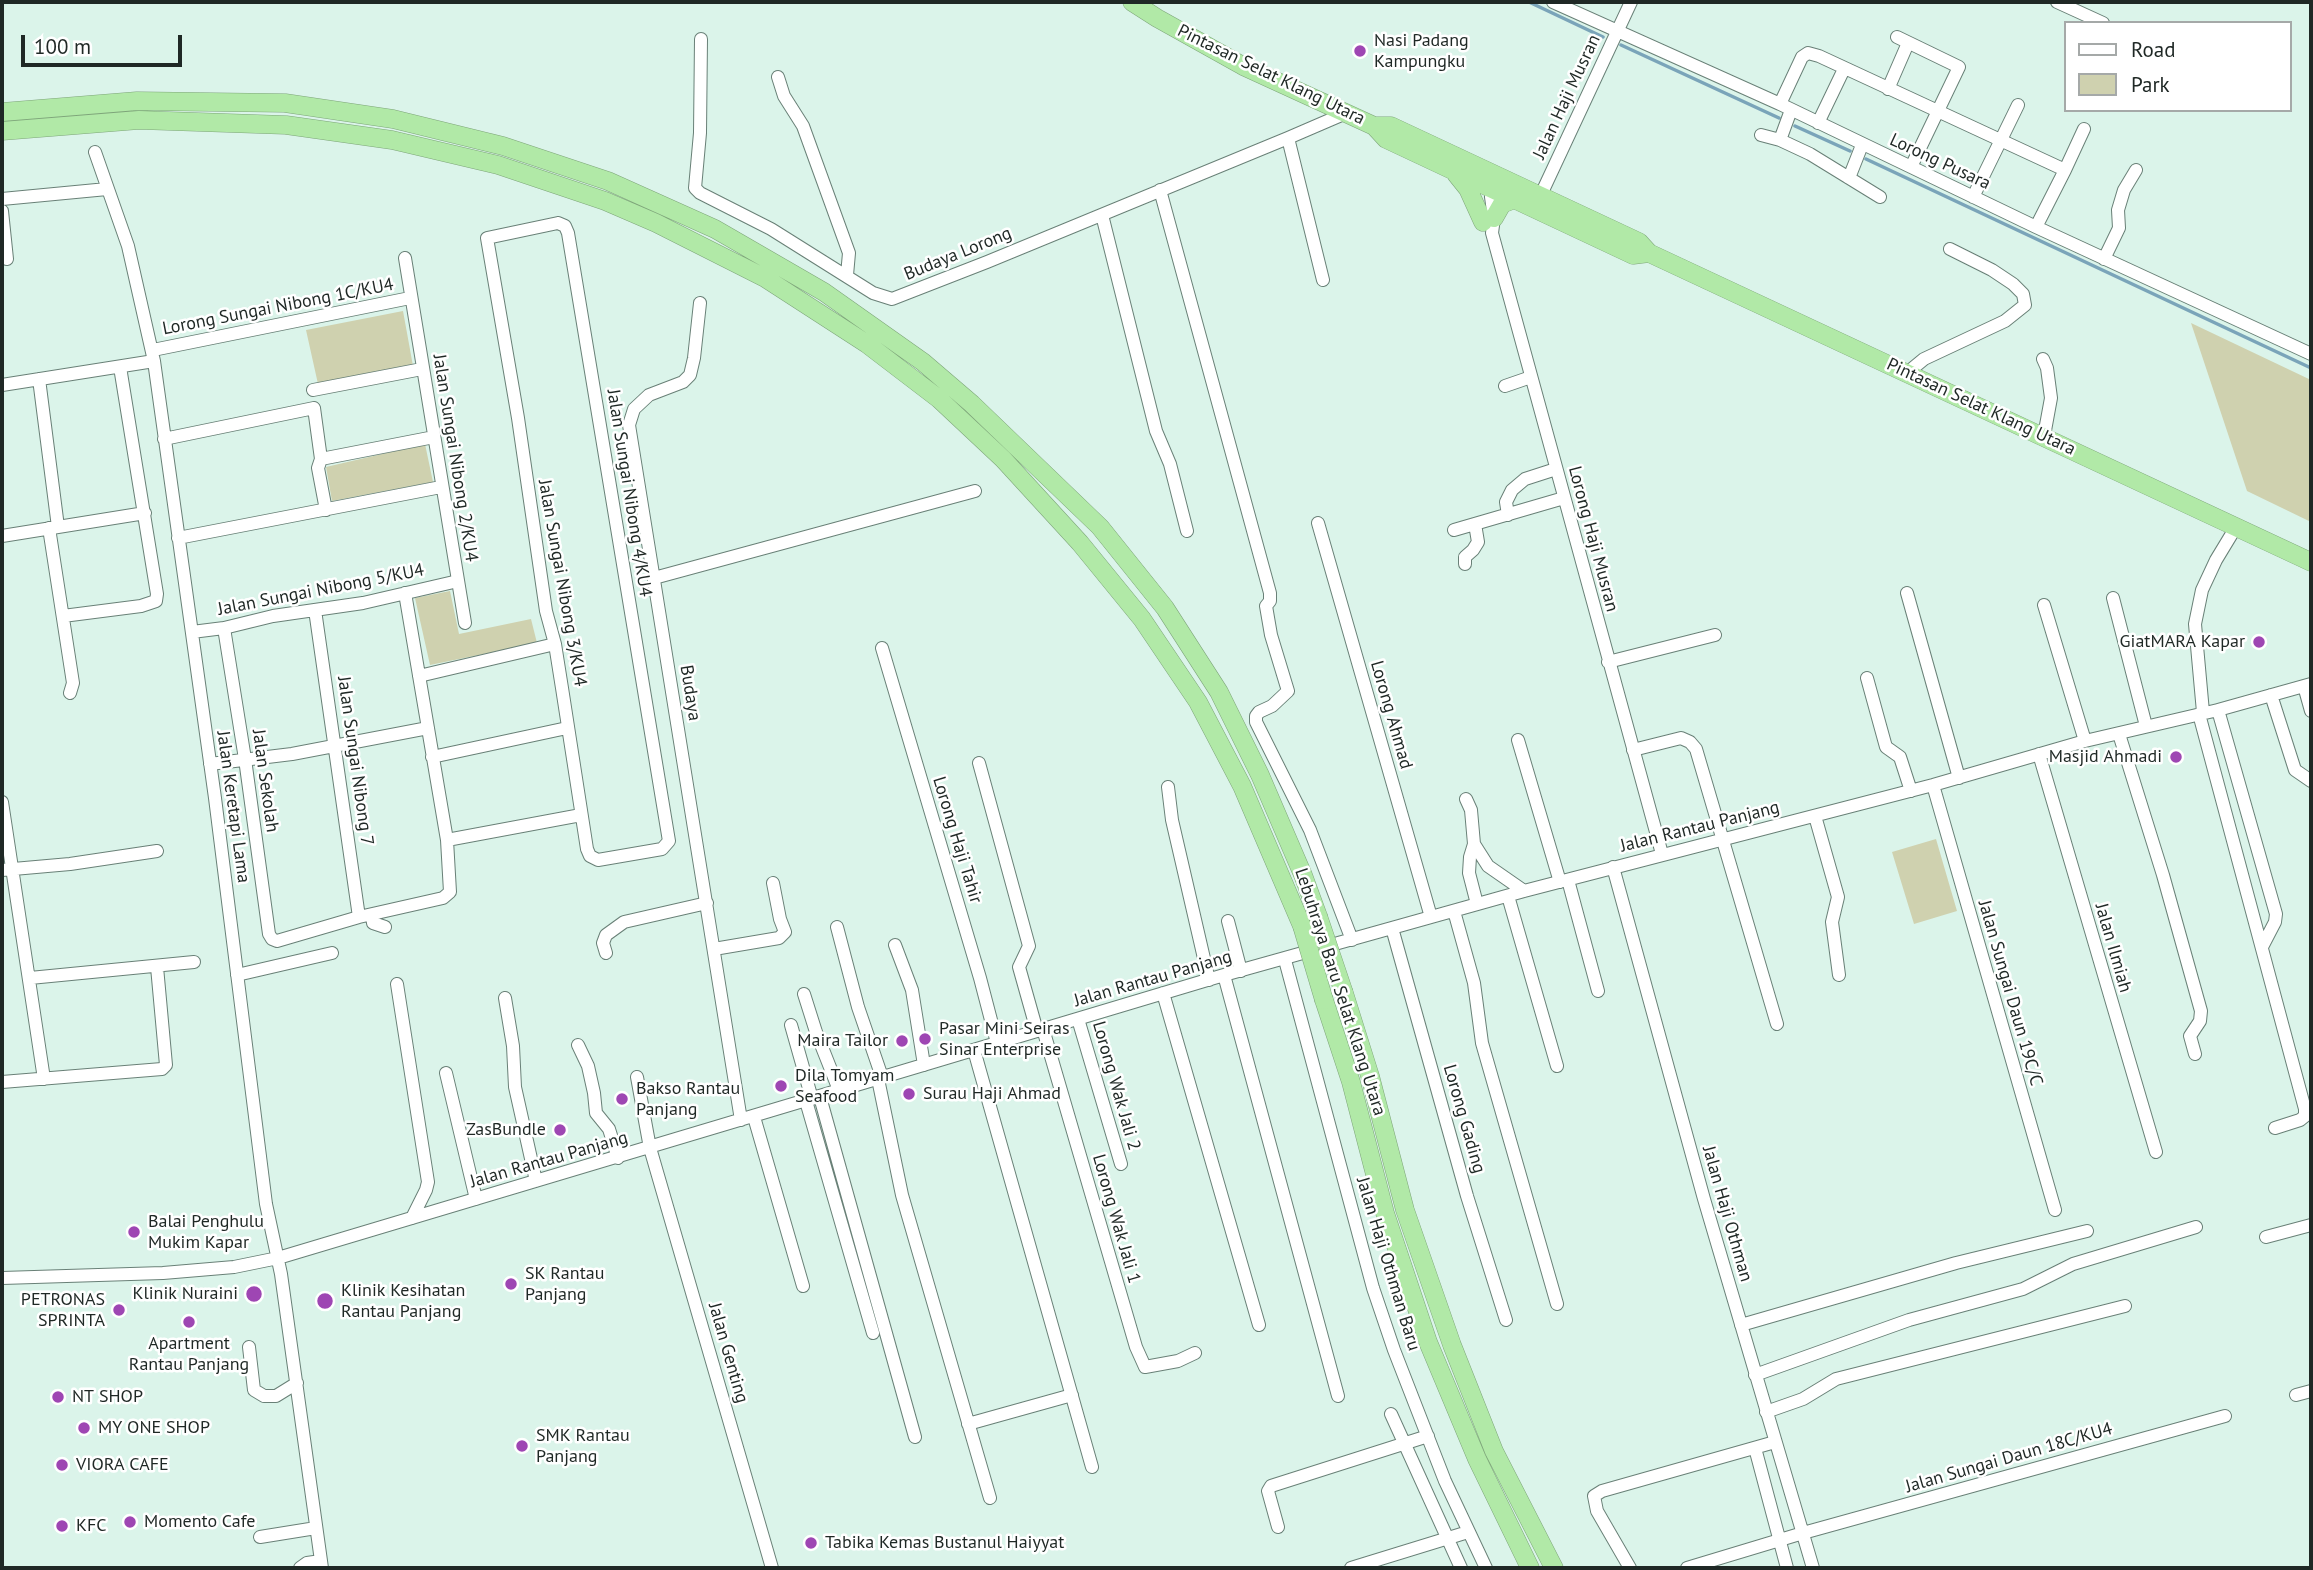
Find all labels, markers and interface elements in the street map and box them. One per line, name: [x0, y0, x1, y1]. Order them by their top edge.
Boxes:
street label: Pintasan Selat Klang Utara: [1174, 20, 1368, 130]
scale bar: [24, 21, 186, 65]
legend: [2064, 21, 2292, 112]
place label: Nasi Padang Kampungku: [1374, 30, 1469, 72]
street label: Jalan Haji Musran: [1529, 31, 1605, 163]
text: 100 m: [34, 33, 91, 60]
text: Road: [2131, 36, 2175, 63]
marker: Nasi Padang Kampungku: [1352, 43, 1368, 59]
text: Park: [2131, 71, 2170, 98]
street label: Lorong Pusara: [1886, 129, 1994, 195]
street label: Budaya Lorong: [901, 223, 1015, 285]
street label: Lorong Sungai Nibong 1C/KU4: [161, 274, 395, 340]
street label: Jalan Sungai Nibong 2/KU4: [428, 353, 482, 563]
street label: Pintasan Selat Klang Utara: [1883, 354, 2079, 460]
street label: Jalan Sungai Nibong 4/KU4: [602, 388, 656, 598]
street label: Lorong Haji Musran: [1563, 464, 1623, 614]
street label: Jalan Sungai Nibong 3/KU4: [533, 478, 591, 688]
street label: Jalan Sungai Nibong 5/KU4: [216, 559, 426, 621]
place label: GiatMARA Kapar: [2120, 631, 2245, 653]
marker: GiatMARA Kapar: [2251, 634, 2267, 650]
street label: Lorong Ahmad: [1365, 658, 1417, 772]
street label: Budaya: [675, 664, 705, 722]
street label: Jalan Sungai Nibong 7: [332, 675, 378, 847]
street label: Jalan Sekolah: [247, 728, 283, 834]
street label: Jalan Keretapi Lama: [212, 730, 254, 884]
place label: Masjid Ahmadi: [2049, 746, 2162, 768]
marker: Masjid Ahmadi: [2168, 749, 2184, 765]
street label: Lorong Haji Tahir: [927, 774, 987, 906]
street label: Jalan Rantau Panjang: [1618, 797, 1782, 857]
street label: Lebuhraya Baru Selat Klang Utara: [1290, 866, 1390, 1118]
street label: Jalan Sungai Daun 19C/C: [1973, 898, 2047, 1088]
street label: Jalan Ilmiah: [2090, 901, 2136, 995]
street label: Jalan Rantau Panjang: [1072, 946, 1234, 1012]
place label: Pasar Mini Seiras Sinar Enterprise: [939, 1018, 1069, 1060]
street label: Lorong Wak Jali 2: [1087, 1019, 1145, 1153]
place label: Maira Tailor: [797, 1030, 888, 1052]
marker: Pasar Mini Seiras Sinar Enterprise: [917, 1031, 933, 1047]
marker: Maira Tailor: [894, 1033, 910, 1049]
street label: Lorong Gading: [1438, 1062, 1490, 1176]
place label: Dila Tomyam Seafood: [795, 1065, 894, 1108]
place label: Bakso Rantau Panjang: [636, 1078, 740, 1120]
marker: Dila Tomyam Seafood: [773, 1078, 789, 1094]
place label: Surau Haji Ahmad: [923, 1083, 1061, 1105]
marker: Surau Haji Ahmad: [901, 1086, 917, 1102]
marker: Bakso Rantau Panjang: [614, 1091, 630, 1107]
place label: ZasBundle: [466, 1119, 546, 1141]
marker: ZasBundle: [552, 1122, 568, 1138]
street label: Jalan Rantau Panjang: [468, 1127, 630, 1193]
street label: Jalan Haji Othman: [1697, 1144, 1757, 1284]
street label: Lorong Wak Jali 1: [1087, 1152, 1145, 1286]
street label: Jalan Haji Othman Baru: [1351, 1175, 1425, 1353]
place label: Balai Penghulu Mukim Kapar: [148, 1211, 264, 1254]
marker: Balai Penghulu Mukim Kapar: [126, 1224, 142, 1240]
place label: SK Rantau Panjang: [525, 1263, 604, 1306]
marker: SK Rantau Panjang: [503, 1276, 519, 1292]
place label: Klinik Kesihatan Rantau Panjang: [341, 1280, 465, 1322]
place label: Klinik Nuraini: [132, 1283, 238, 1305]
marker: Klinik Nuraini: [244, 1284, 264, 1304]
place label: PETRONAS SPRINTA: [21, 1289, 105, 1332]
marker: Klinik Kesihatan Rantau Panjang: [315, 1291, 335, 1311]
street label: Jalan Genting: [703, 1300, 753, 1406]
marker: PETRONAS SPRINTA: [111, 1302, 127, 1318]
marker: Apartment Rantau Panjang: [181, 1314, 197, 1330]
place label: Apartment Rantau Panjang: [129, 1333, 249, 1376]
place label: NT SHOP: [72, 1386, 143, 1408]
marker: NT SHOP: [50, 1389, 66, 1405]
place label: MY ONE SHOP: [98, 1417, 210, 1439]
street label: Jalan Sungai Daun 18C/KU4: [1903, 1418, 2115, 1498]
marker: MY ONE SHOP: [76, 1420, 92, 1436]
place label: SMK Rantau Panjang: [536, 1425, 630, 1468]
marker: SMK Rantau Panjang: [514, 1438, 530, 1454]
place label: VIORA CAFE: [76, 1454, 169, 1476]
marker: VIORA CAFE: [54, 1457, 70, 1473]
place label: Momento Cafe: [144, 1511, 255, 1533]
marker: Momento Cafe: [122, 1514, 138, 1530]
place label: KFC: [76, 1515, 107, 1537]
marker: KFC: [54, 1518, 70, 1534]
place label: Tabika Kemas Bustanul Haiyyat: [825, 1532, 1064, 1554]
marker: Tabika Kemas Bustanul Haiyyat: [803, 1535, 819, 1551]

